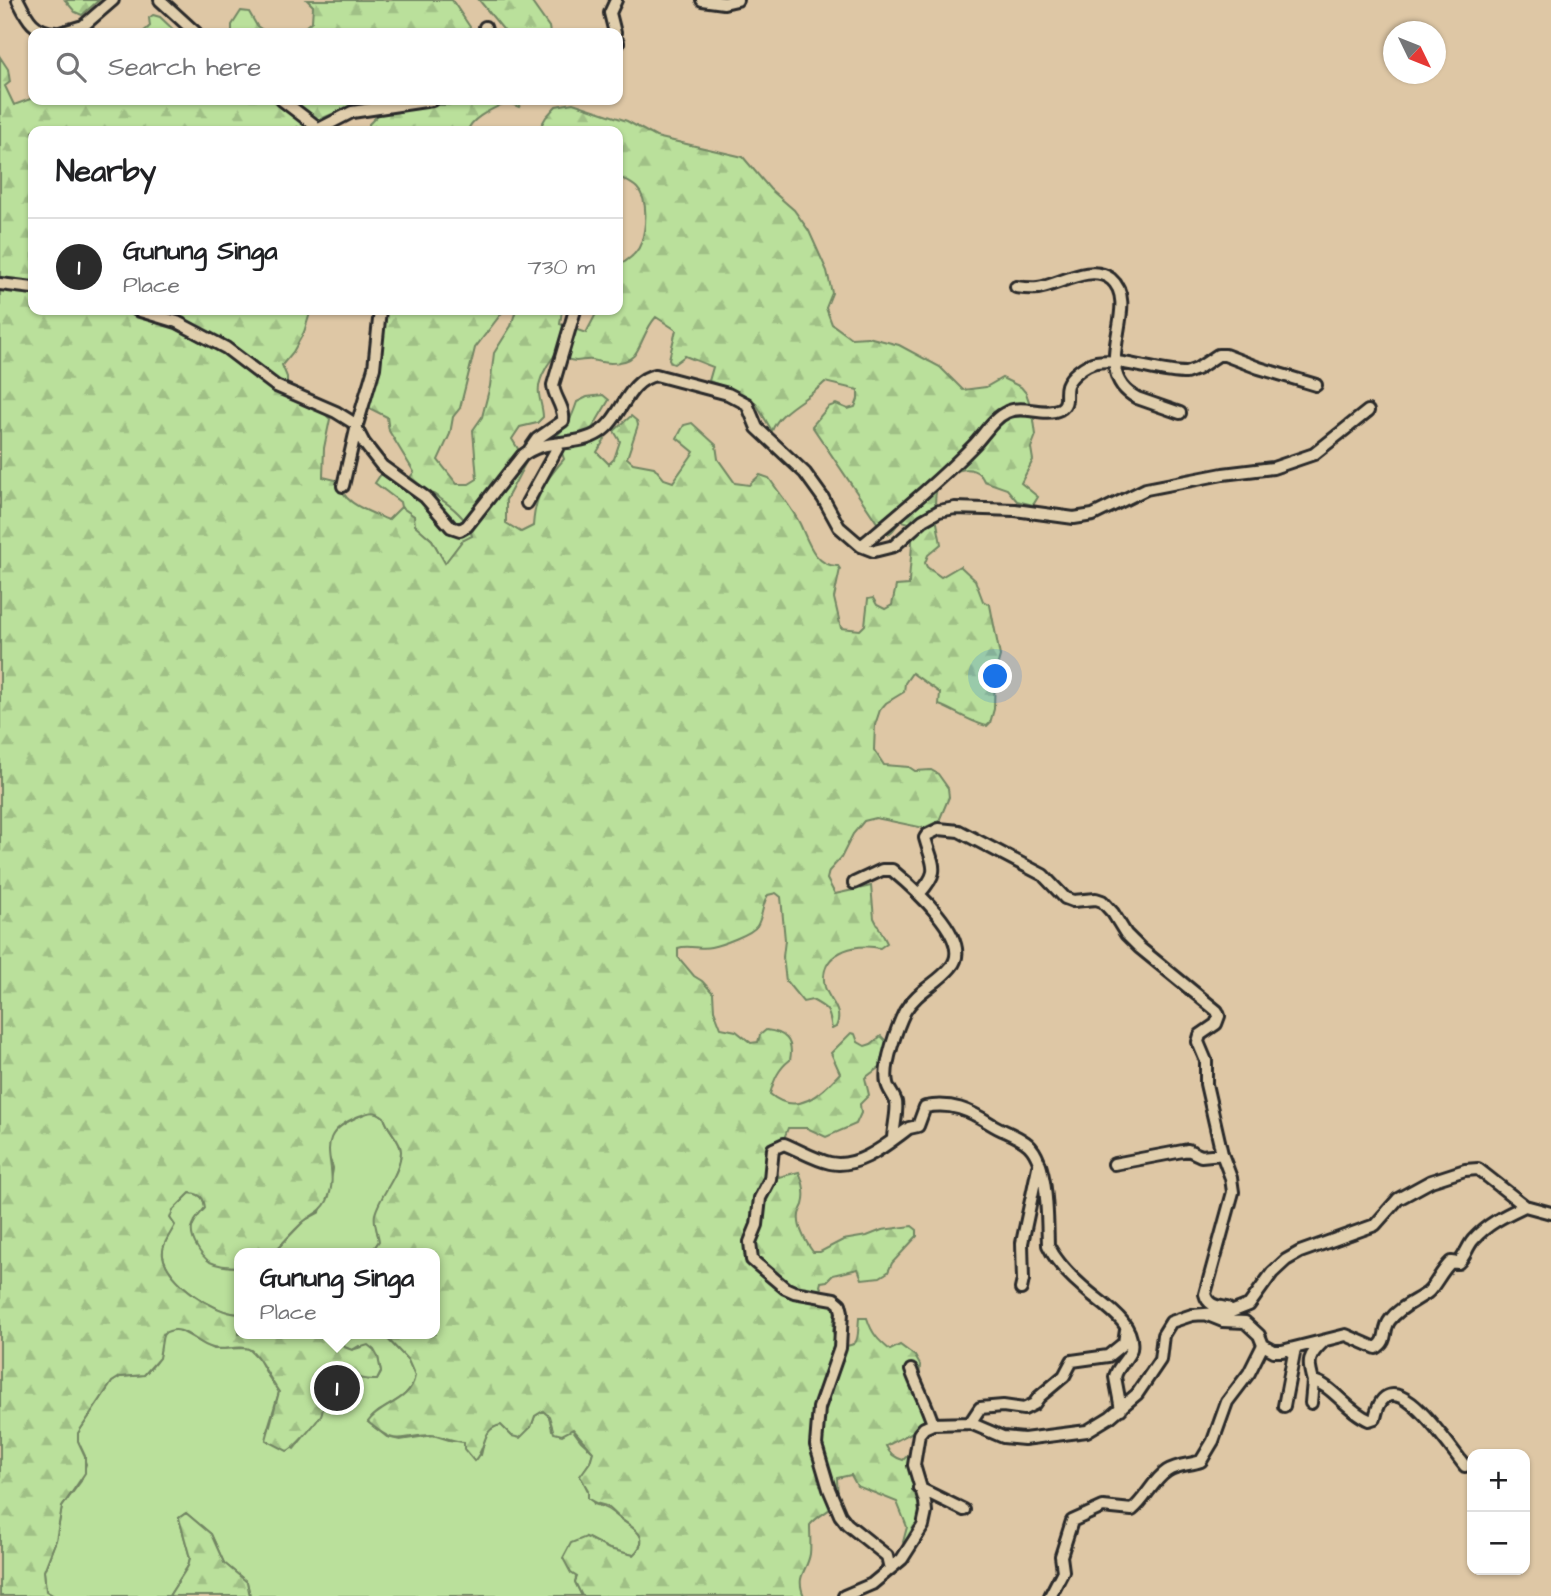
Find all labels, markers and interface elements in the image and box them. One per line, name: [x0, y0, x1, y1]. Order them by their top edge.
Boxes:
north arrow: [1383, 21, 1446, 84]
search box: [28, 28, 623, 105]
icon: search: [52, 48, 90, 86]
text: Search here: [108, 49, 261, 85]
text: Nearby: [56, 151, 156, 193]
text: Gunung Singa: [123, 233, 278, 269]
text: 1: [78, 251, 80, 283]
text: 730 m: [528, 251, 595, 283]
text: Place: [123, 269, 180, 301]
your location: [978, 659, 1012, 693]
popup: [234, 1248, 440, 1339]
text: Gunung Singa: [260, 1260, 414, 1296]
text: Place: [260, 1296, 317, 1328]
pin: 1: [314, 1362, 360, 1414]
map controls: [1467, 1449, 1530, 1575]
button: +: [1467, 1449, 1530, 1512]
button: −: [1467, 1512, 1530, 1575]

